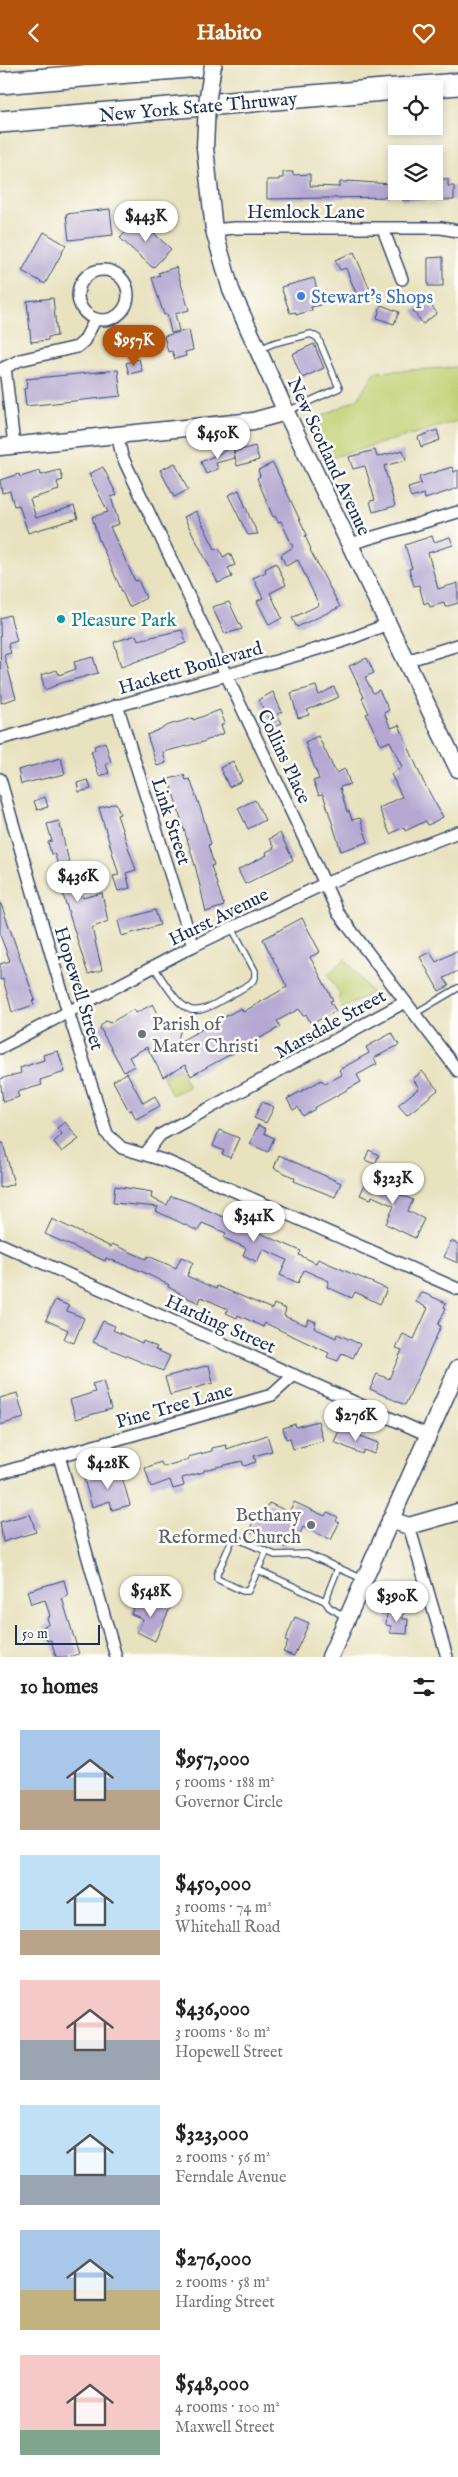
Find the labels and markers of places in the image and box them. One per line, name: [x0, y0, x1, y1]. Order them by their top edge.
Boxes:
pin: $443K: [111, 201, 181, 243]
place label: Stewart's Shops: [311, 286, 433, 310]
marker: Stewart's Shops: [295, 290, 307, 302]
pin: $957K: [99, 325, 169, 367]
pin: $450K: [183, 417, 253, 460]
place label: Pleasure Park: [71, 609, 177, 633]
marker: Pleasure Park: [55, 613, 67, 625]
pin: $436K: [43, 861, 113, 903]
place label: Parish of Mater Christi: [152, 1013, 259, 1059]
marker: Parish of Mater Christi: [136, 1028, 148, 1040]
pin: $323K: [358, 1163, 428, 1205]
pin: $341K: [219, 1201, 289, 1243]
pin: $276K: [321, 1399, 391, 1442]
pin: $428K: [73, 1447, 143, 1490]
place label: Bethany Reformed Church: [158, 1504, 302, 1550]
marker: Bethany Reformed Church: [305, 1519, 317, 1531]
pin: $548K: [116, 1575, 186, 1618]
pin: $390K: [362, 1581, 432, 1623]

